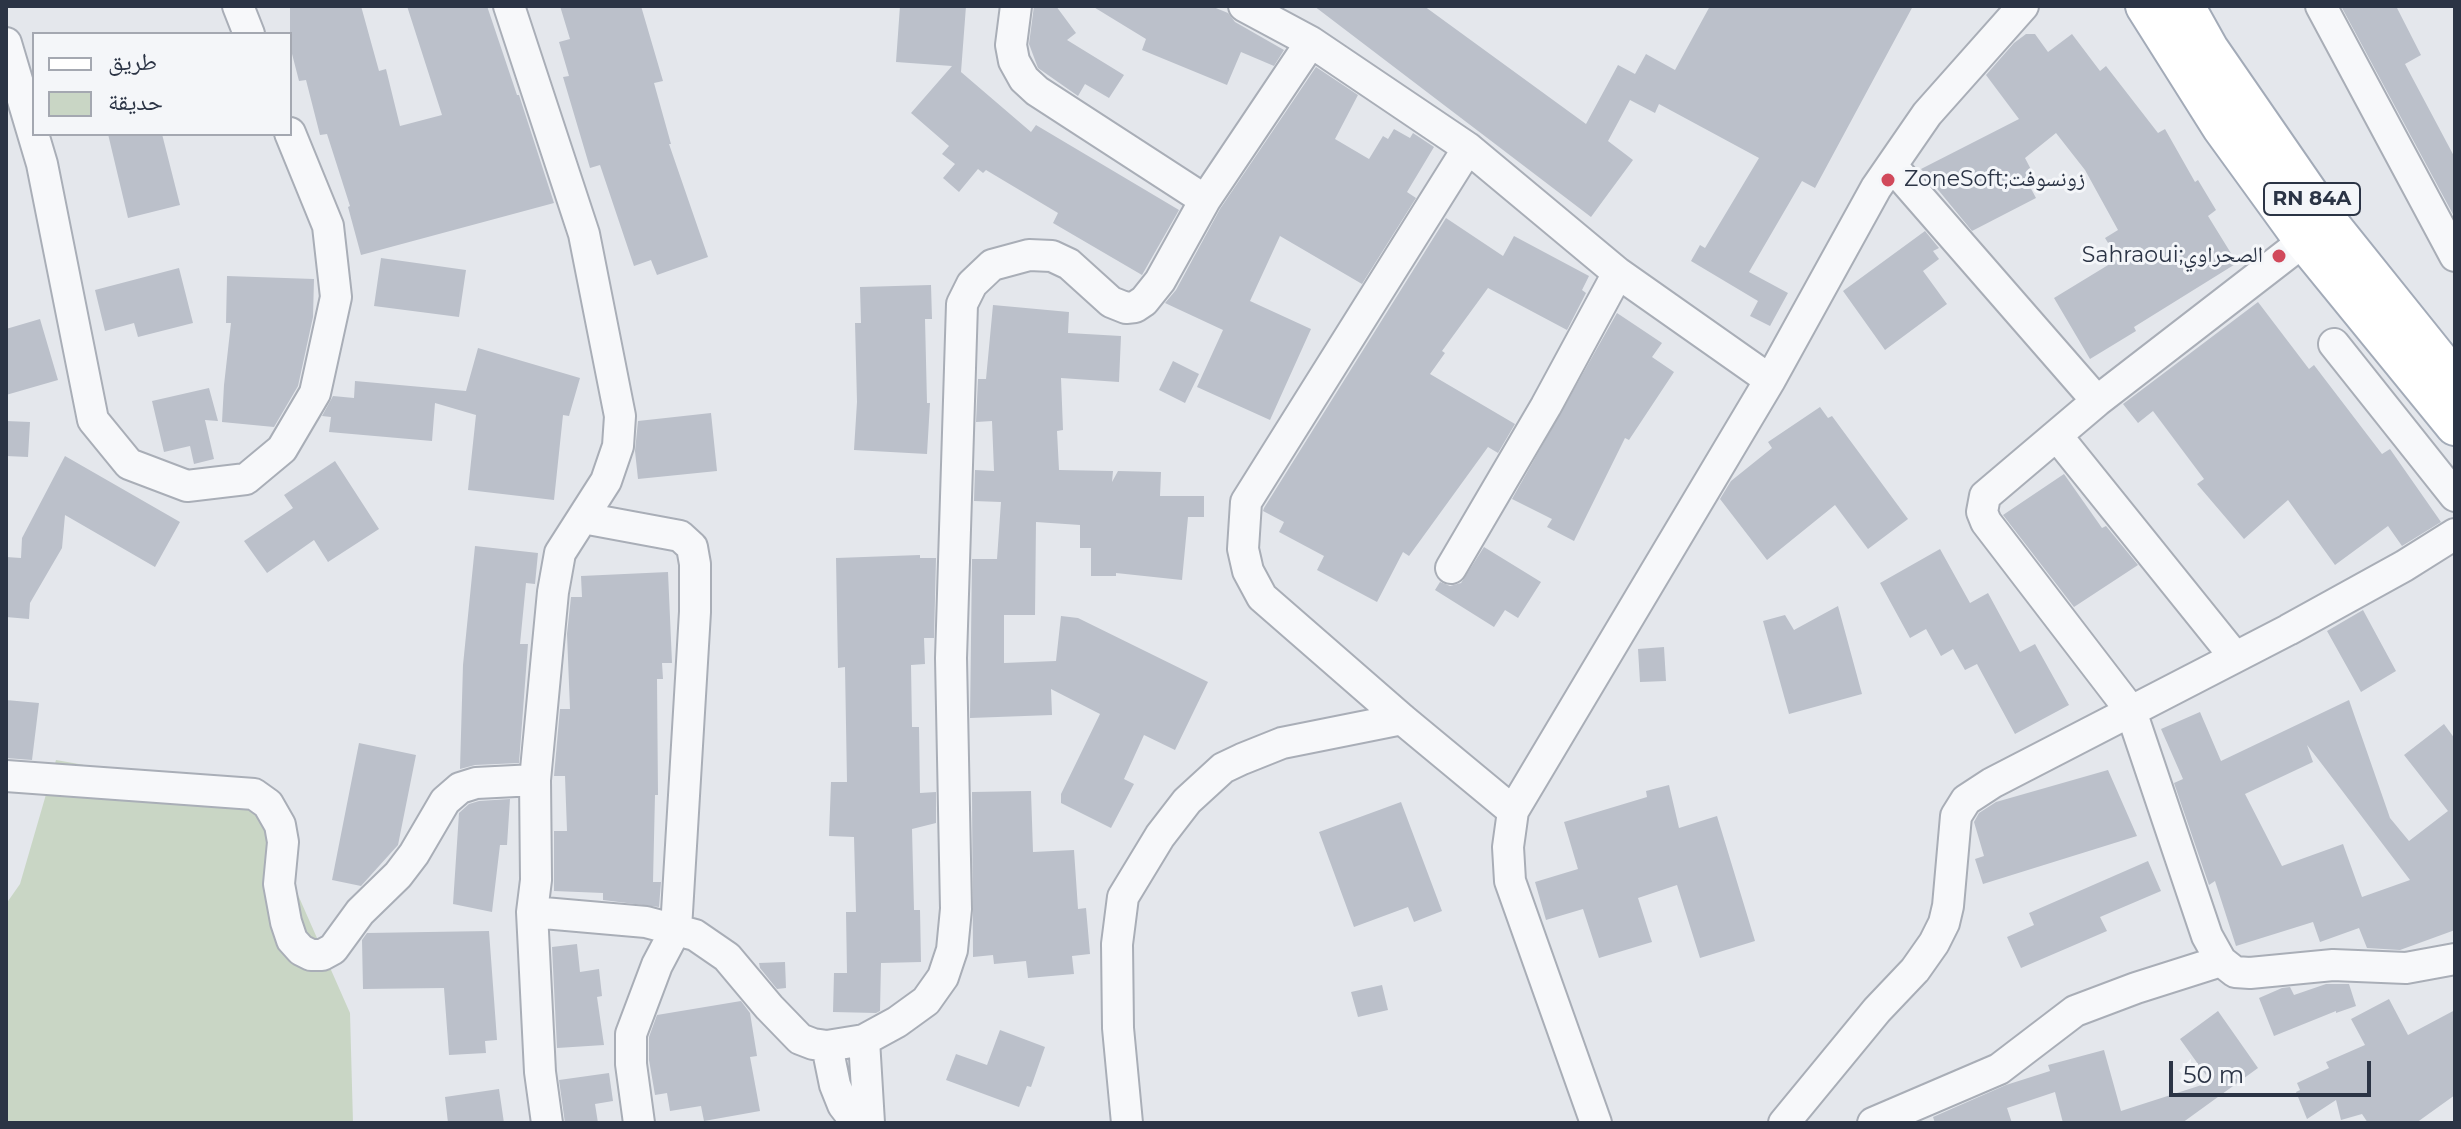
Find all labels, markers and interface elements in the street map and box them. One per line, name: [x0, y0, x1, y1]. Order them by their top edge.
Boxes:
legend: [32, 32, 292, 136]
text: طريق: [108, 47, 157, 76]
text: حديقة: [108, 87, 163, 116]
place label: ZoneSoft;زونسوفت: [1904, 167, 2085, 193]
marker: ZoneSoft;زونسوفت: [1879, 171, 1897, 189]
road number: RN 84A: [2264, 183, 2360, 215]
place label: Sahraoui;الصحراوي: [2082, 243, 2263, 269]
marker: Sahraoui;الصحراوي: [2270, 247, 2288, 265]
scale bar: [2173, 1045, 2375, 1095]
text: 50 m: [2183, 1060, 2244, 1089]

